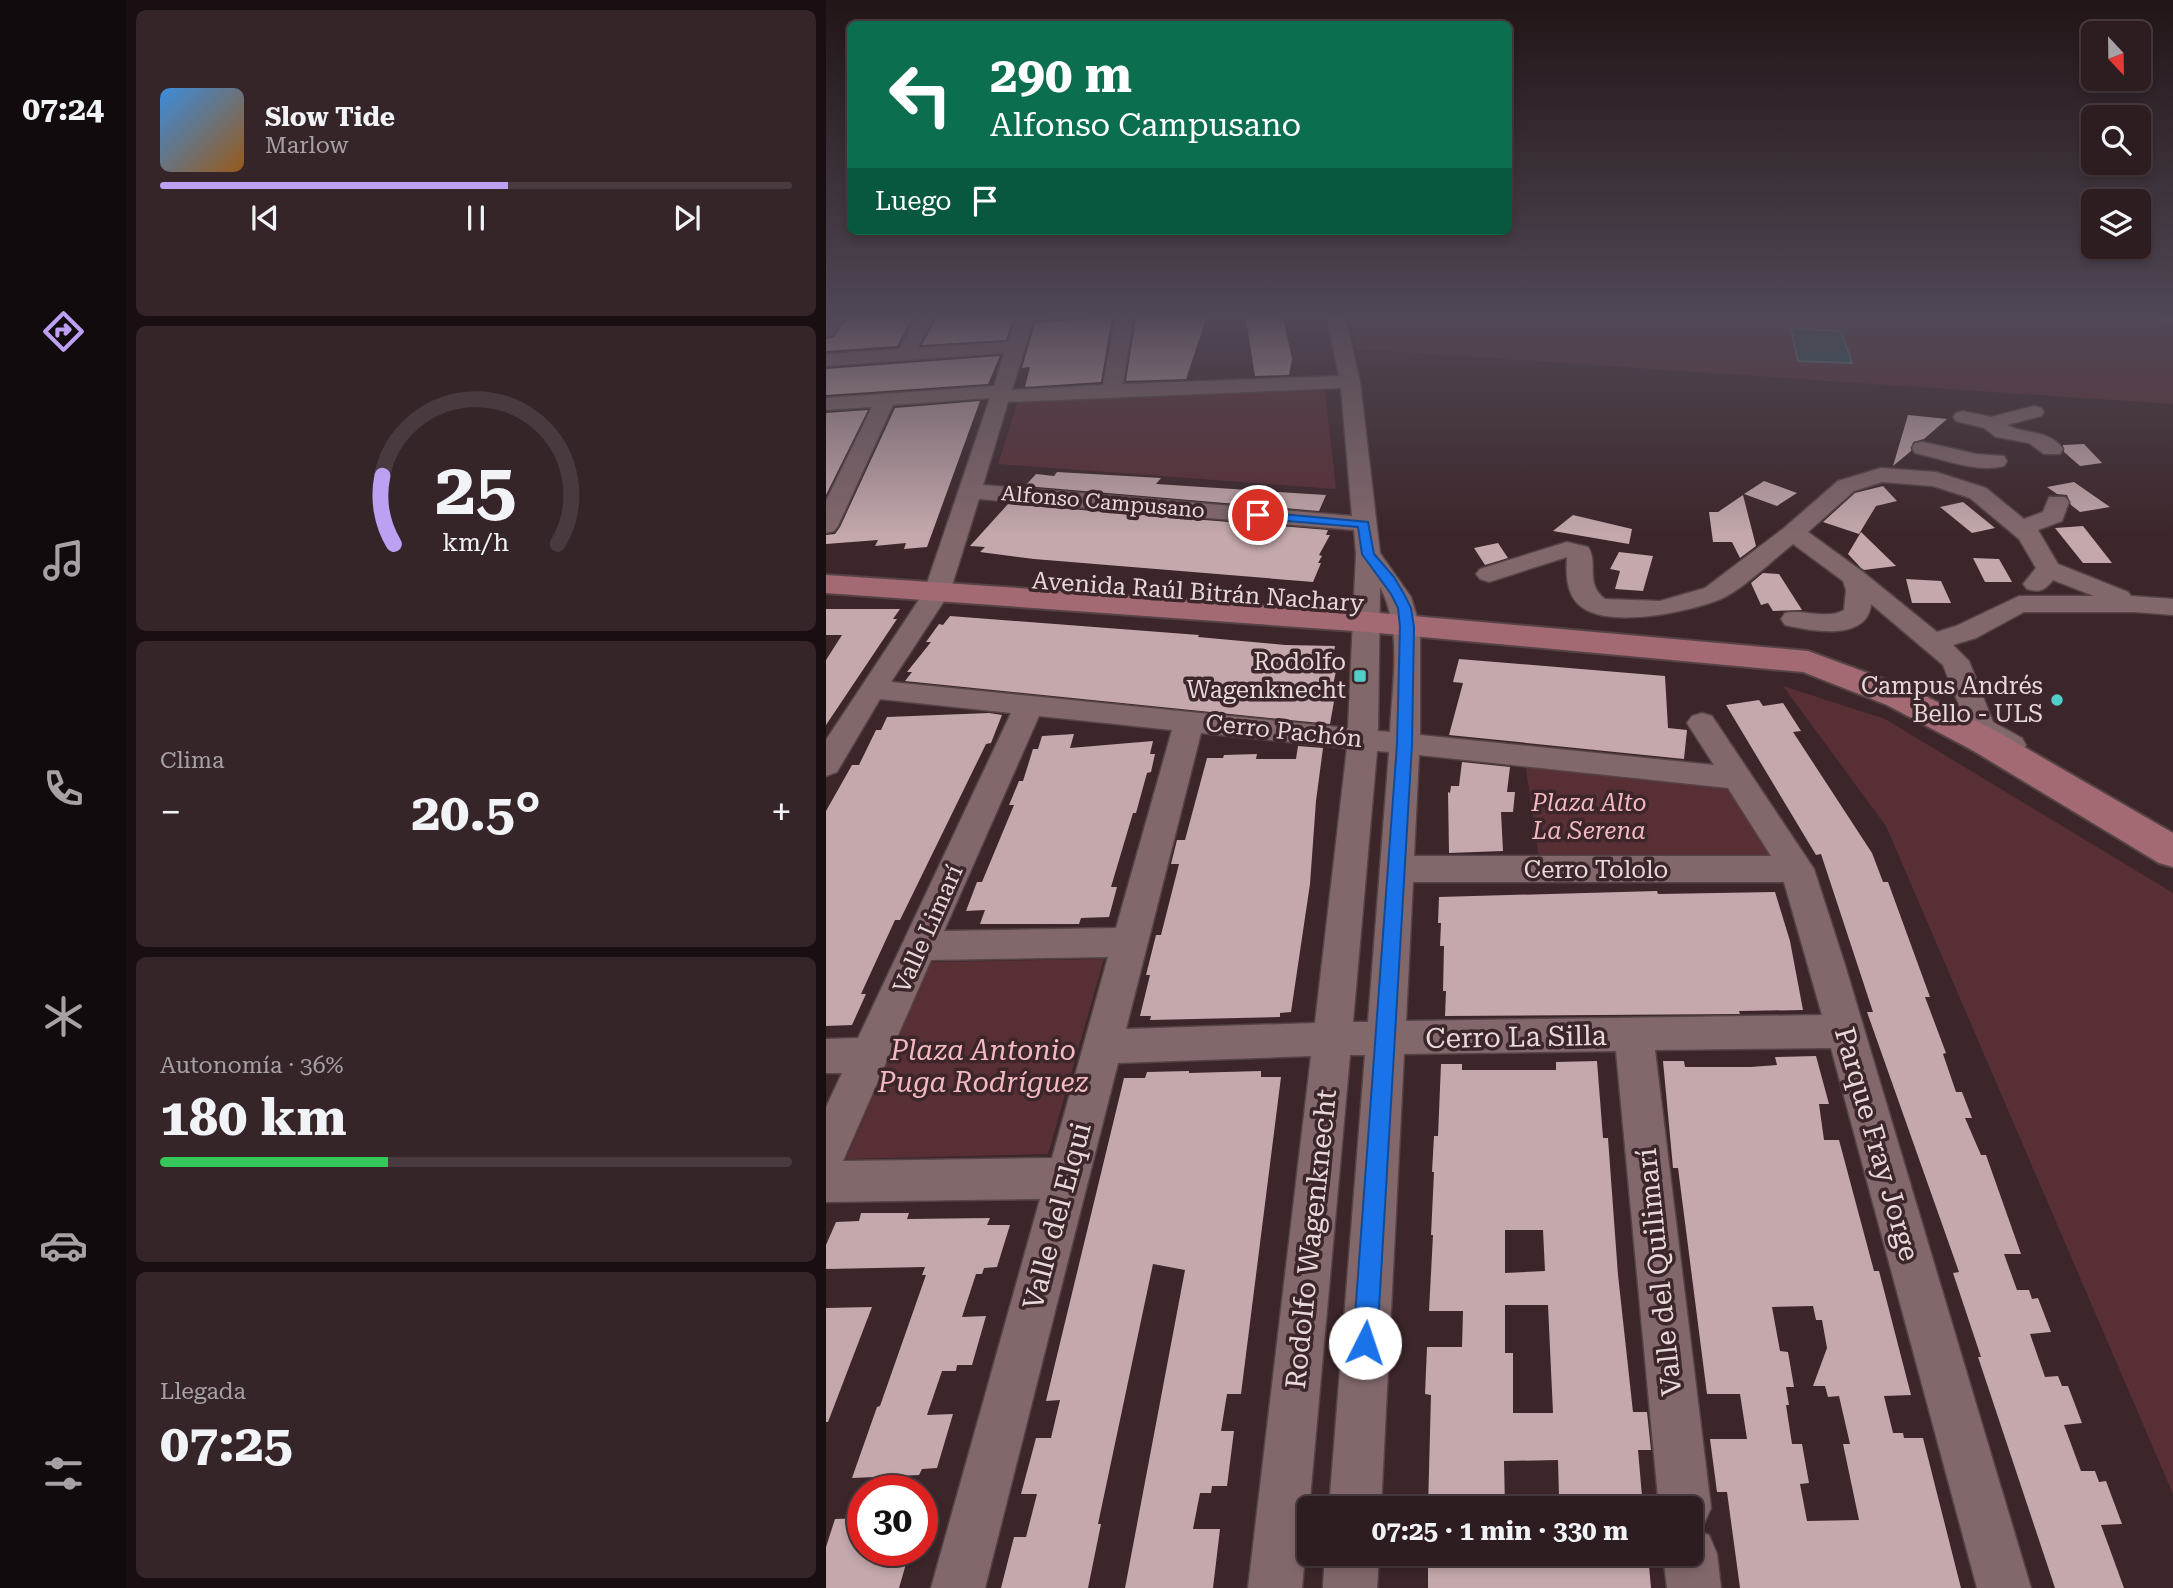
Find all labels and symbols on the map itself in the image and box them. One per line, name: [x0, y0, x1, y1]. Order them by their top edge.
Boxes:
north arrow: [2081, 21, 2151, 91]
street label: Alfonso Campusano: [1000, 481, 1206, 523]
pin: [1228, 485, 1288, 545]
street label: Avenida Raúl Bitrán Nachary: [1031, 566, 1366, 618]
place label: Rodolfo Wagenknecht: [1186, 648, 1346, 704]
marker: Rodolfo Wagenknecht: [1352, 668, 1368, 684]
place label: Campus Andrés Bello - ULS: [1861, 672, 2043, 728]
marker: Campus Andrés Bello - ULS: [2049, 692, 2065, 708]
street label: Cerro Pachón: [1204, 709, 1364, 753]
park label: Plaza Alto La Serena: [1531, 789, 1646, 845]
street label: Cerro Tololo: [1524, 856, 1668, 884]
street label: Valle Limarí: [887, 860, 969, 997]
street label: Cerro La Silla: [1425, 1019, 1607, 1055]
street label: Parque Fray Jorge: [1828, 1023, 1926, 1265]
park label: Plaza Antonio Puga Rodríguez: [877, 1034, 1089, 1099]
street label: Rodolfo Wagenknecht: [1279, 1087, 1343, 1391]
street label: Valle del Elqui: [1016, 1119, 1098, 1313]
street label: Valle del Quilimarí: [1630, 1146, 1688, 1397]
position arrow: [1328, 1306, 1402, 1380]
speed limit sign: 30: [847, 1475, 938, 1566]

